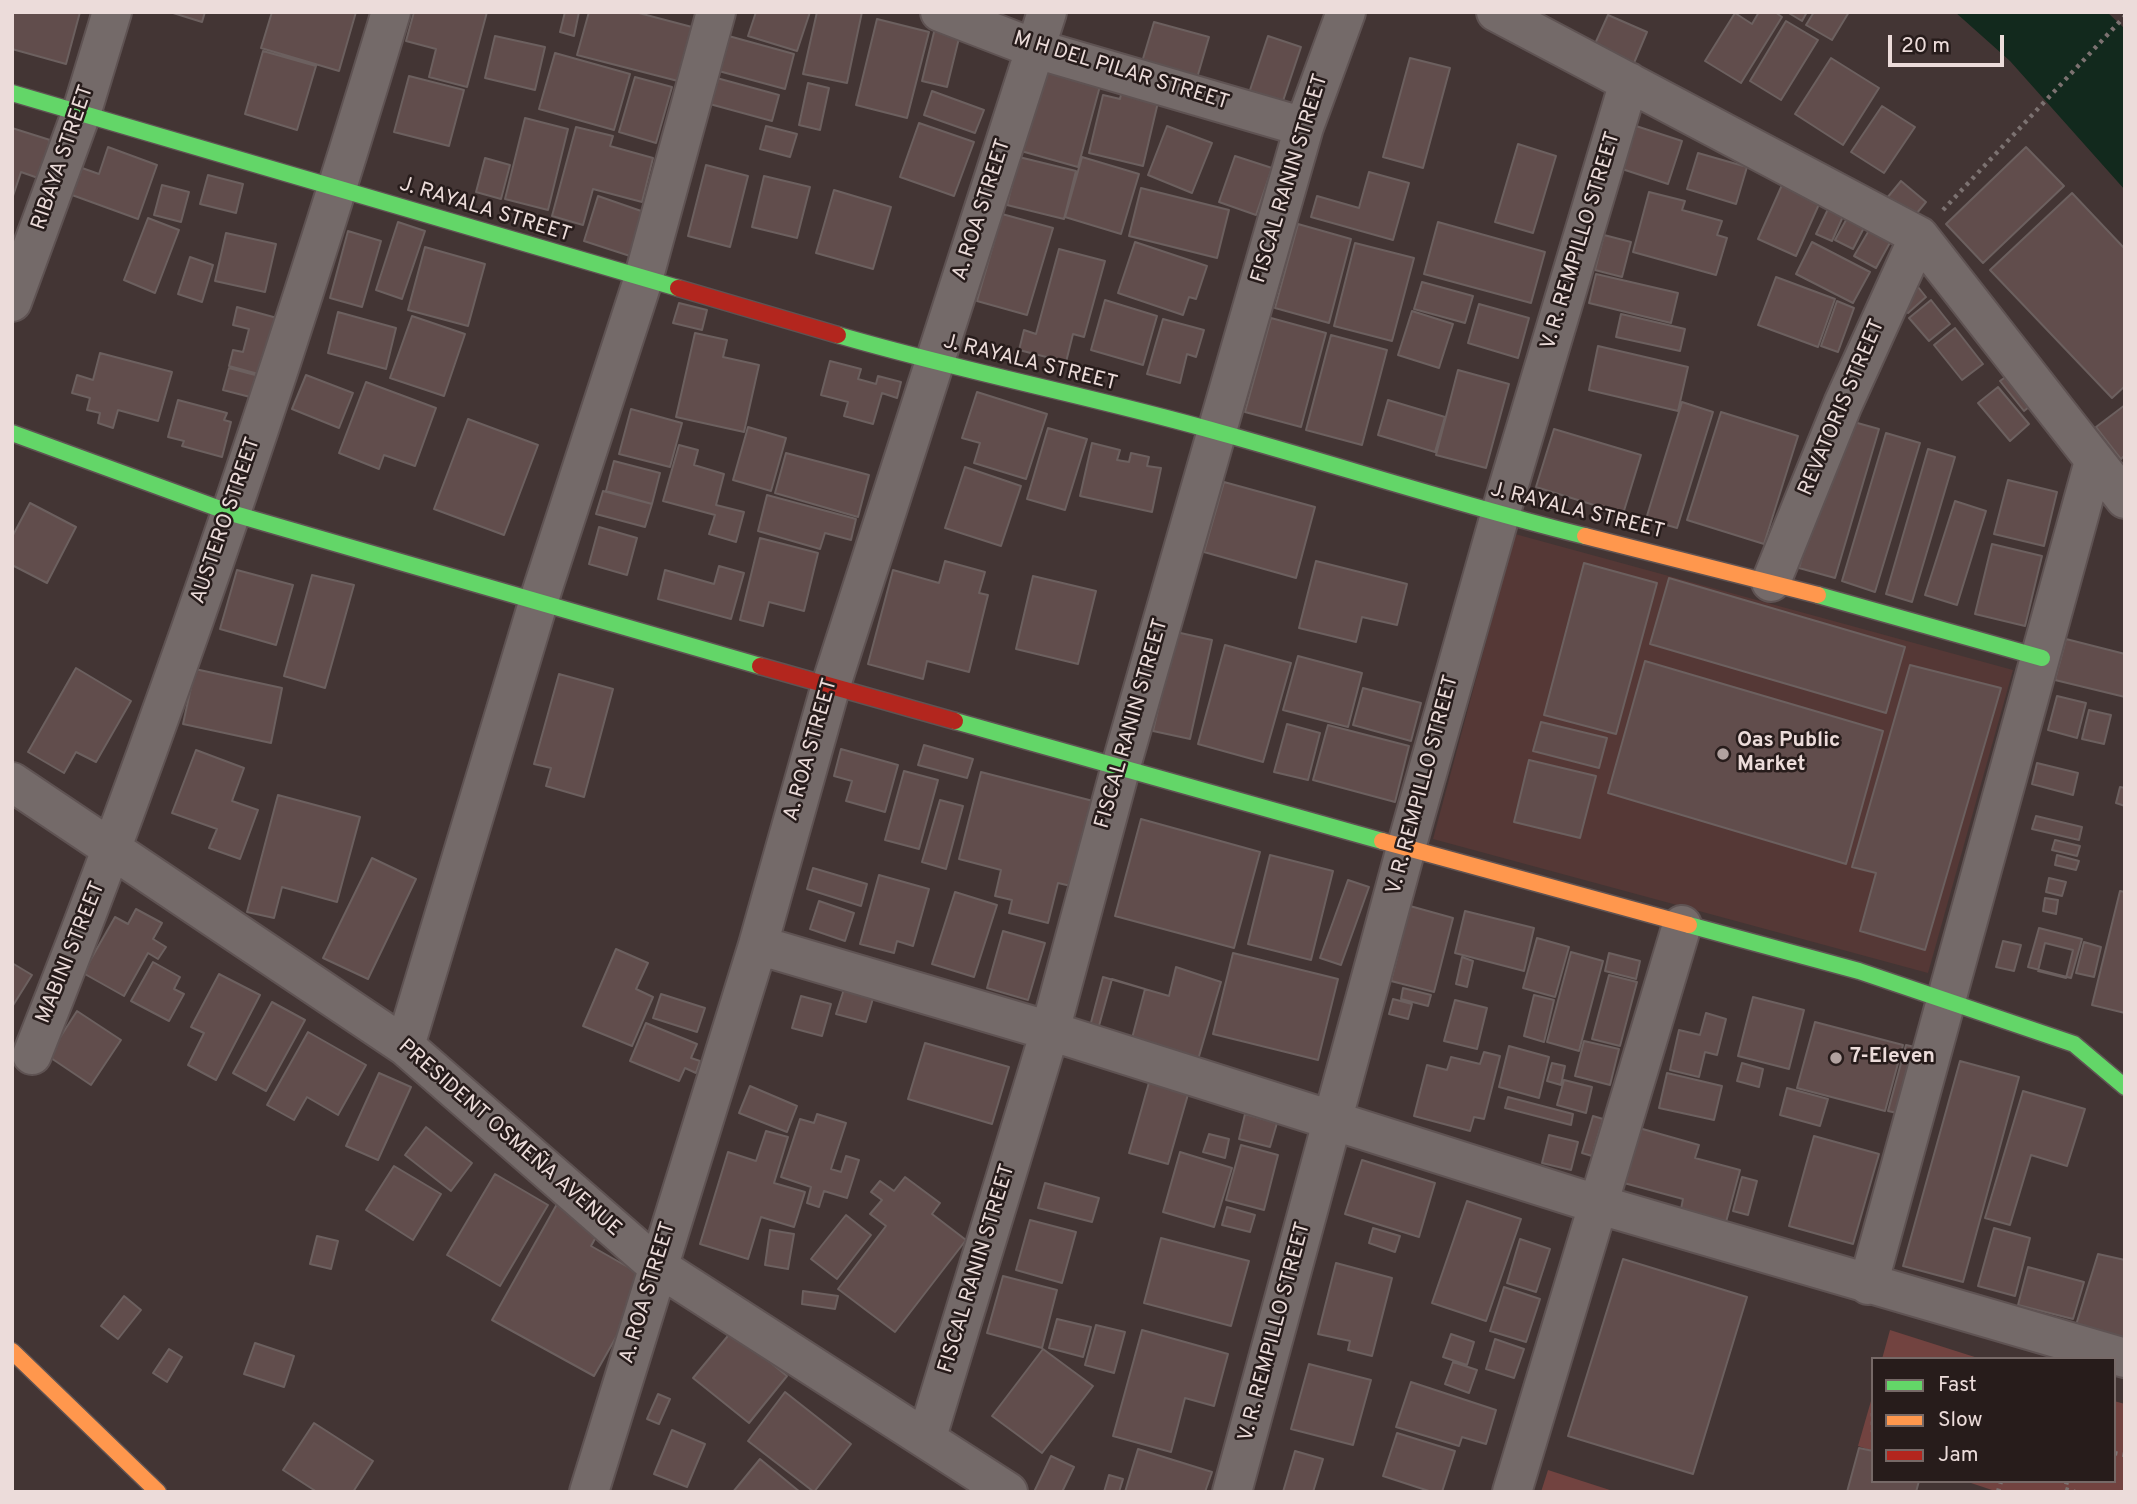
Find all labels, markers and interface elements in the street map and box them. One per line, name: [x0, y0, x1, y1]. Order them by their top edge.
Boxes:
scale bar: [1892, 21, 2008, 65]
street label: M H DEL PILAR STREET: [1010, 27, 1232, 117]
text: 20 m: [1901, 33, 1950, 60]
street label: FISCAL RANIN STREET: [1247, 71, 1335, 287]
street label: RIBAYA STREET: [27, 82, 101, 234]
street label: V. R. REMPILLO STREET: [1537, 129, 1627, 353]
street label: A. ROA STREET: [948, 136, 1018, 284]
street label: J. RAYALA STREET: [396, 173, 574, 249]
street label: REVATORIS STREET: [1794, 316, 1892, 500]
street label: J. RAYALA STREET: [940, 330, 1120, 398]
street label: AUSTERO STREET: [187, 434, 267, 608]
street label: J. RAYALA STREET: [1487, 478, 1667, 546]
street label: FISCAL RANIN STREET: [1091, 616, 1175, 832]
street label: V. R. REMPILLO STREET: [1383, 672, 1465, 898]
street label: A. ROA STREET: [780, 676, 844, 824]
place label: Oas Public Market: [1737, 729, 1840, 779]
marker: Oas Public Market: [1715, 746, 1731, 762]
street label: MABINI STREET: [32, 878, 112, 1028]
street label: PRESIDENT OSMEÑA AVENUE: [392, 1035, 626, 1243]
place label: 7-Eleven: [1850, 1045, 1935, 1071]
marker: 7-Eleven: [1828, 1050, 1844, 1066]
street label: FISCAL RANIN STREET: [934, 1161, 1022, 1377]
street label: A. ROA STREET: [615, 1219, 683, 1367]
street label: V. R. REMPILLO STREET: [1235, 1219, 1317, 1445]
legend: [1871, 1357, 2116, 1483]
text: Fast: [1938, 1372, 1977, 1399]
text: Slow: [1938, 1407, 1983, 1434]
text: Jam: [1938, 1442, 1979, 1469]

